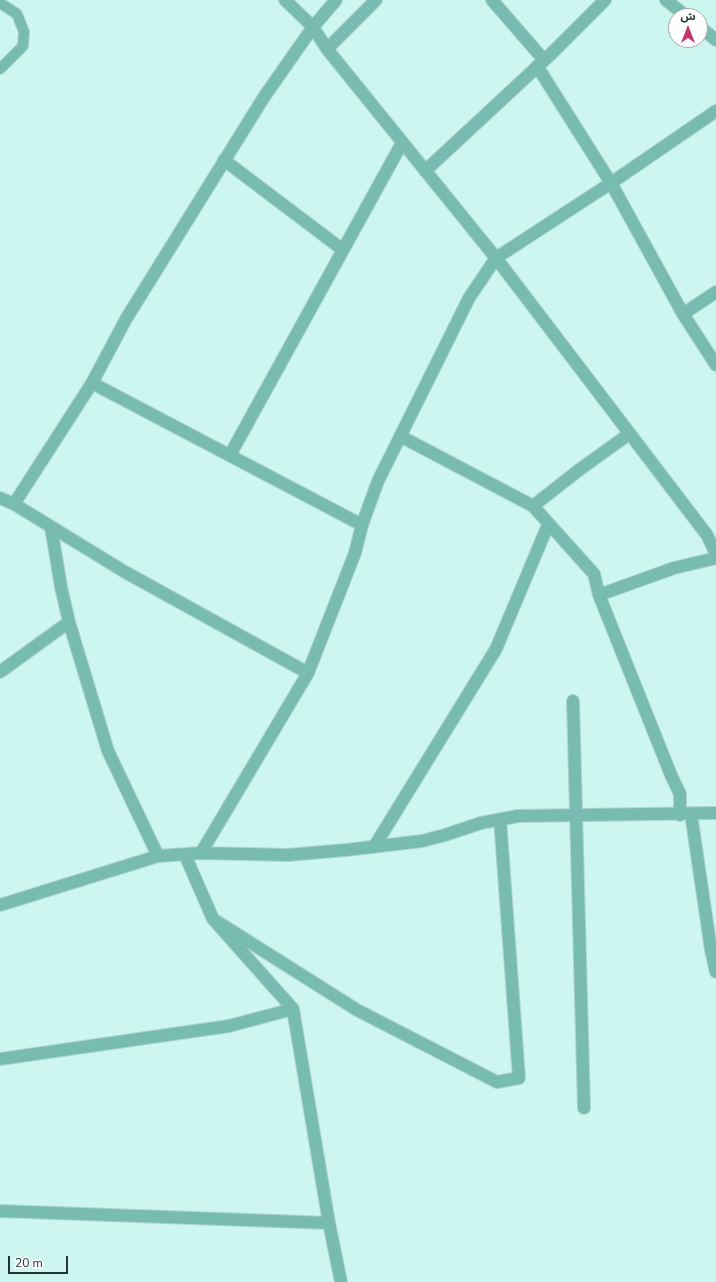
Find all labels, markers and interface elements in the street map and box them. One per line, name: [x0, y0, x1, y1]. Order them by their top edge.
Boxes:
north arrow: [668, 8, 708, 48]
text: ش: [680, 9, 696, 24]
scale bar: [10, 1248, 70, 1274]
text: 20 m: [15, 1255, 43, 1271]

